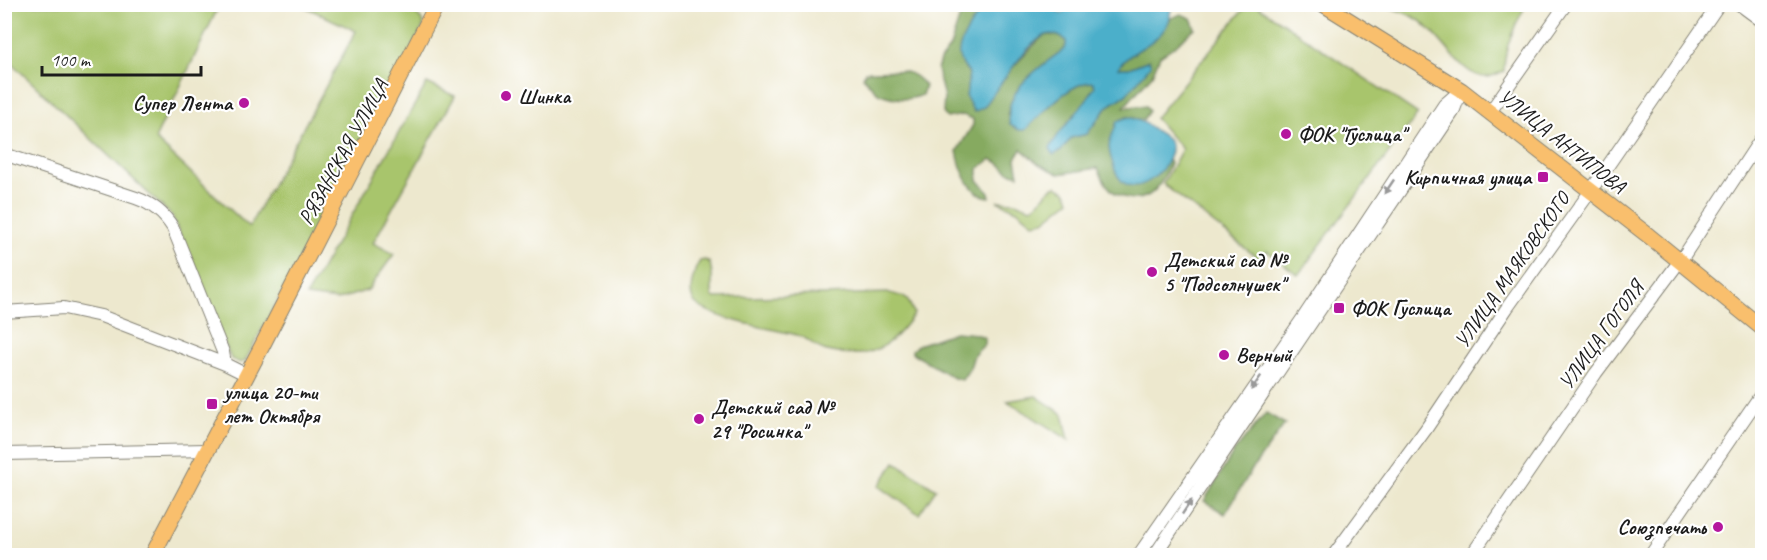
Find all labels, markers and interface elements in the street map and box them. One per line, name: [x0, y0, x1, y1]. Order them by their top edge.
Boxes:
scale bar: [42, 39, 201, 77]
text: 100 m: [51, 49, 92, 71]
street label: РЯЗАНСКАЯ УЛИЦА: [292, 73, 394, 229]
place label: Шинка: [518, 83, 572, 109]
street label: УЛИЦА АНТИПОВА: [1493, 83, 1632, 200]
marker: Шинка: [499, 89, 513, 103]
place label: Супер Лента: [133, 90, 234, 116]
marker: Супер Лента: [237, 96, 251, 110]
place label: ФОК "Гуслица": [1298, 121, 1410, 147]
marker: ФОК "Гуслица": [1279, 127, 1293, 141]
place label: Кирпичная улица: [1404, 164, 1533, 191]
marker: Кирпичная улица: [1536, 170, 1550, 184]
one-way arrow: [1384, 179, 1395, 195]
street label: УЛИЦА МАЯКОВСКОГО: [1449, 185, 1577, 353]
place label: Детский сад № 5 "Подсолнушек": [1164, 247, 1290, 297]
marker: Детский сад № 5 "Подсолнушек": [1145, 265, 1159, 279]
street label: УЛИЦА ГОГОЛЯ: [1553, 273, 1651, 394]
place label: ФОК Гуслица: [1351, 295, 1452, 321]
marker: ФОК Гуслица: [1332, 301, 1346, 315]
place label: Верный: [1236, 342, 1294, 368]
marker: Верный: [1217, 348, 1231, 362]
one-way arrow: [1250, 375, 1262, 391]
place label: улица 20-ти лет Октября: [222, 379, 321, 429]
place label: Детский сад № 29 "Росинка": [711, 394, 837, 444]
marker: улица 20-ти лет Октября: [205, 397, 219, 411]
marker: Детский сад № 29 "Росинка": [692, 412, 706, 426]
one-way arrow: [1181, 499, 1192, 515]
place label: Союзпечать: [1618, 514, 1707, 541]
marker: Союзпечать: [1711, 520, 1725, 534]

